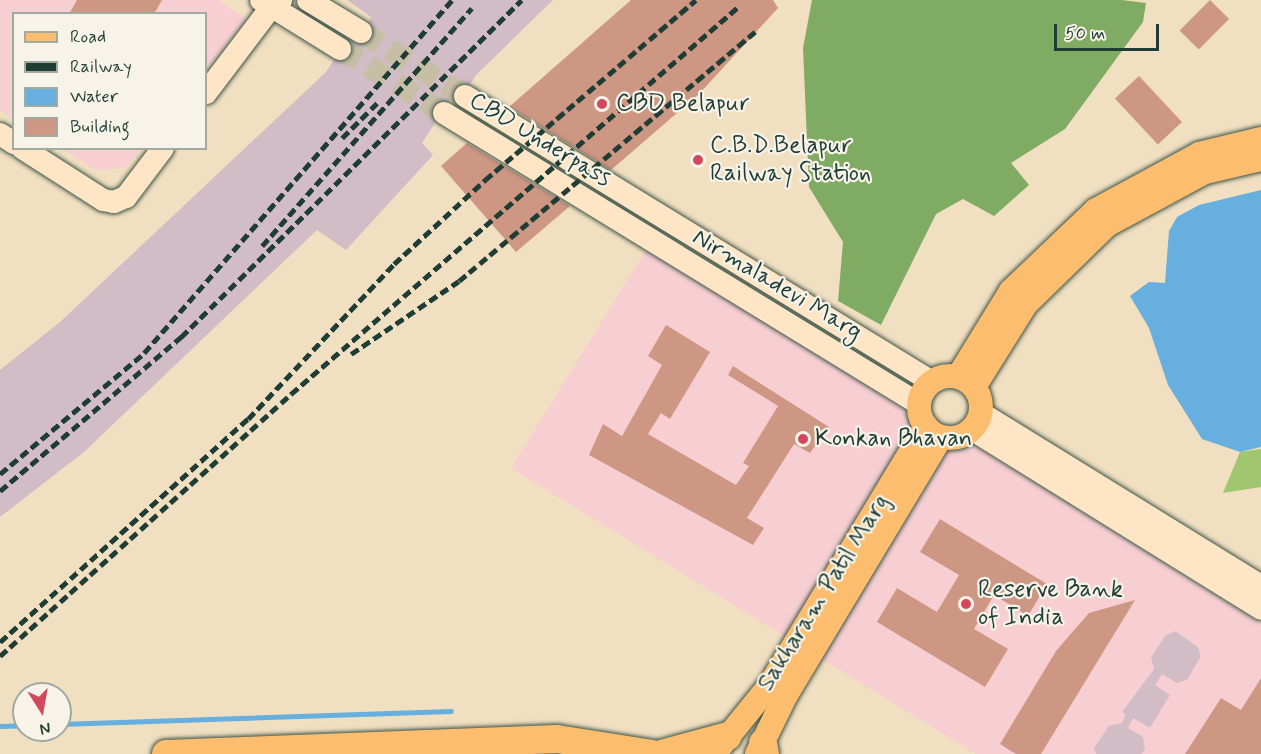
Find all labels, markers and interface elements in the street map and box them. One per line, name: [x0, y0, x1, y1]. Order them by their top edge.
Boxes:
legend: [12, 12, 207, 150]
scale bar: [1057, 12, 1162, 50]
text: 50 m: [1065, 22, 1105, 46]
text: Road: [70, 25, 106, 49]
text: Railway: [70, 55, 132, 79]
text: Water: [70, 85, 118, 109]
street label: CBD Underpass: [464, 86, 616, 194]
place label: CBD Belapur: [616, 90, 750, 118]
marker: CBD Belapur: [593, 95, 611, 113]
text: Building: [70, 115, 130, 139]
place label: C.B.D.Belapur Railway Station: [710, 132, 870, 188]
marker: C.B.D.Belapur Railway Station: [691, 153, 705, 167]
street label: Nirmaladevi Marg: [688, 224, 866, 346]
place label: Konkan Bhavan: [815, 425, 972, 453]
marker: Konkan Bhavan: [796, 432, 810, 446]
street label: Sakharam Patil Marg: [753, 491, 895, 695]
place label: Reserve Bank of India: [978, 576, 1118, 632]
marker: Reserve Bank of India: [959, 597, 973, 611]
north arrow: [12, 682, 72, 742]
text: N: [38, 717, 52, 740]

